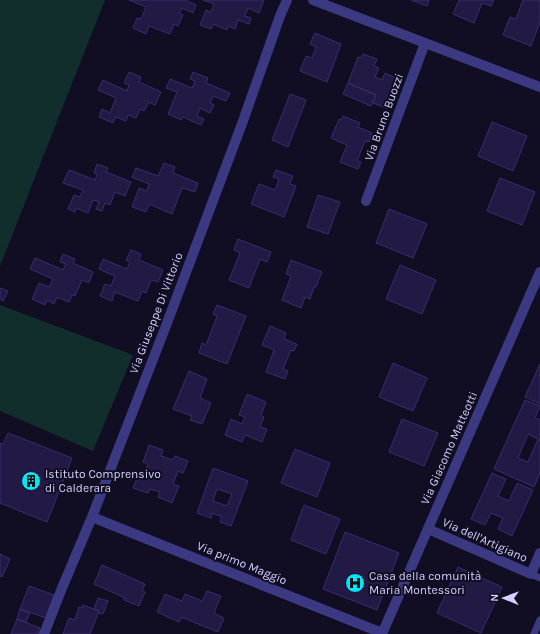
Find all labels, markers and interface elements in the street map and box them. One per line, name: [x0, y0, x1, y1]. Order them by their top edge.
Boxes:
street label: Via Bruno Buozzi: [362, 71, 406, 163]
street label: Via Giuseppe Di Vittorio: [126, 250, 186, 376]
street label: Via Giacomo Matteotti: [418, 389, 480, 507]
place label: Istituto Comprensivo di Calderara: [45, 467, 161, 495]
building icon: Istituto Comprensivo di Calderara: [20, 470, 42, 492]
street label: Via dell'Artigiano: [440, 515, 530, 565]
street label: Via primo Maggio: [195, 539, 289, 587]
place label: Casa della comunità Maria Montessori: [369, 569, 481, 597]
hospital icon: Casa della comunità Maria Montessori: [344, 572, 366, 594]
north arrow: [484, 578, 524, 618]
text: N: [488, 594, 501, 602]

